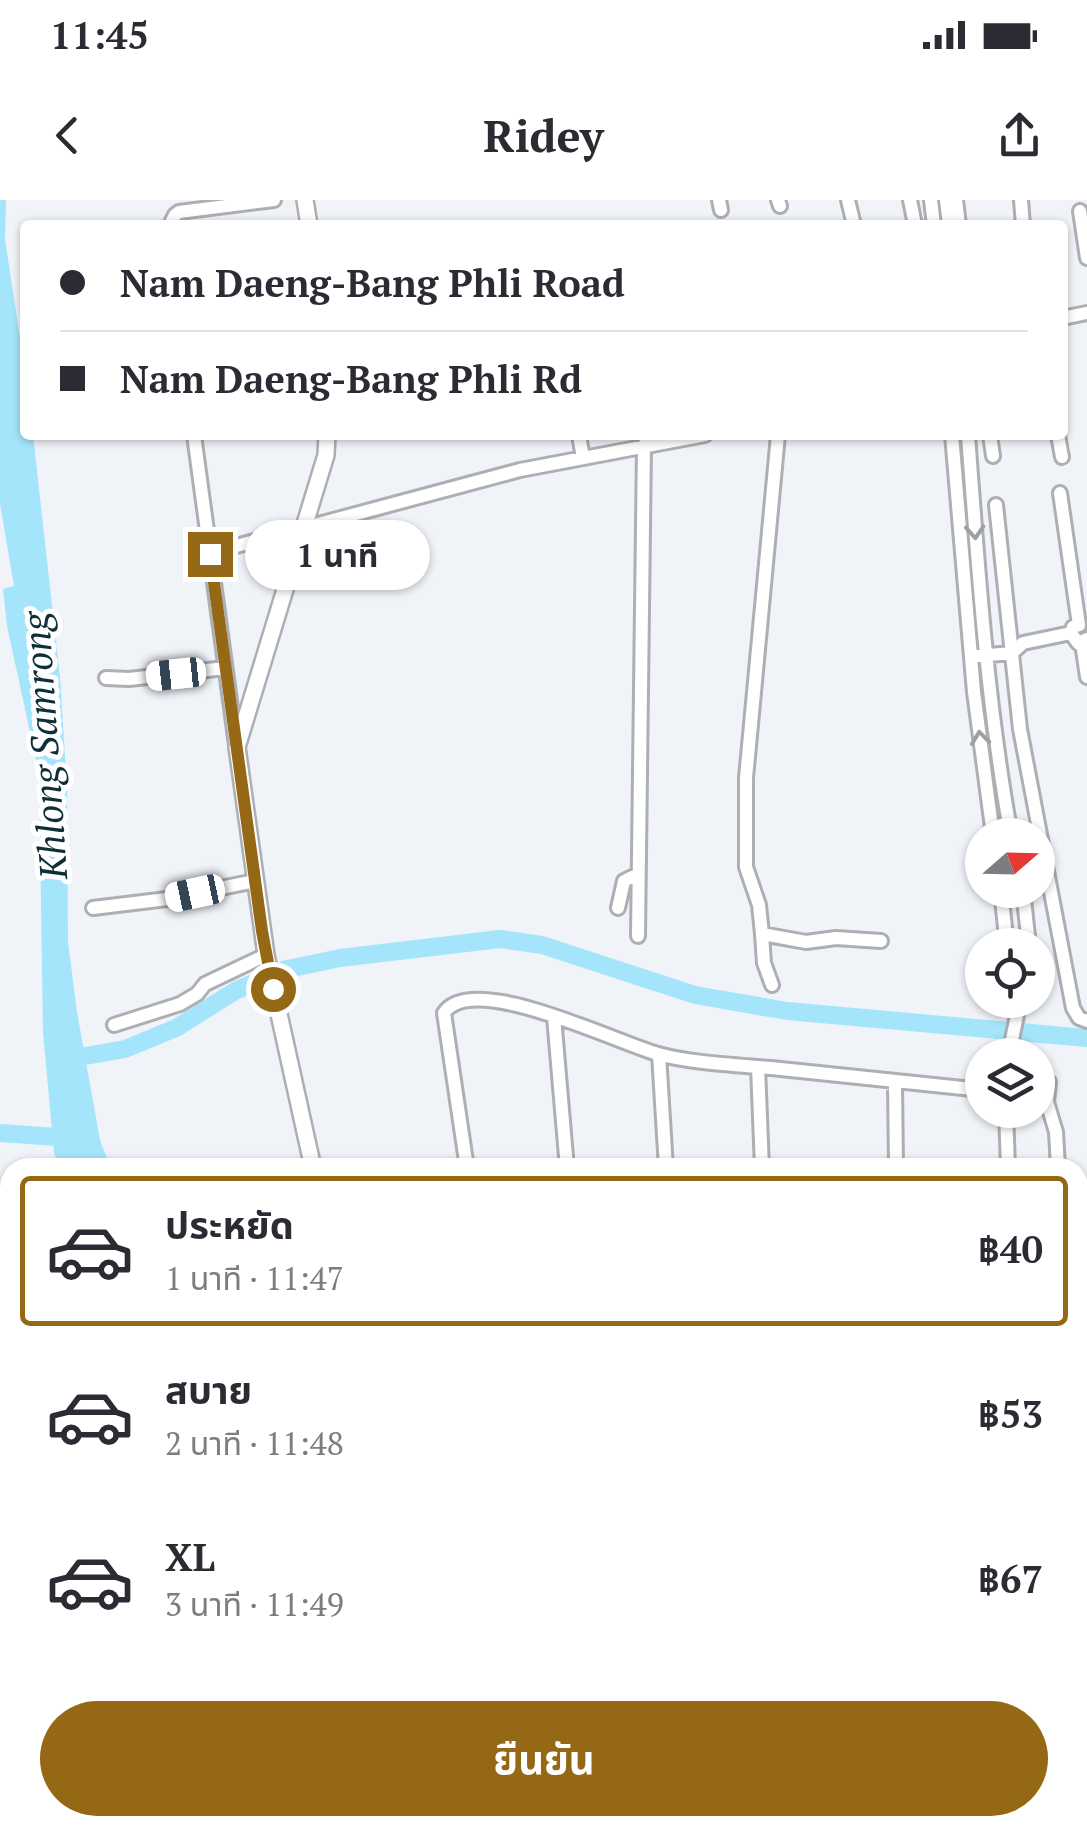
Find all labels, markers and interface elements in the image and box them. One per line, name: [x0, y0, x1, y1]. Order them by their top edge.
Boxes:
text: 11:45: [50, 10, 149, 60]
text: Ridey: [483, 105, 604, 165]
icon: back: [40, 108, 95, 163]
icon: share: [992, 108, 1047, 163]
text: Nam Daeng-Bang Phli Road: [120, 258, 625, 308]
text: Nam Daeng-Bang Phli Rd: [120, 354, 582, 404]
callout: 1 นาที: [245, 519, 430, 589]
one-way arrow: [964, 525, 986, 541]
route end: [188, 532, 233, 577]
text: 1 นาที: [297, 534, 378, 576]
water label: Khlong Samrong: [10, 608, 78, 882]
car: [145, 656, 207, 692]
one-way arrow: [970, 730, 991, 746]
north arrow: [965, 818, 1055, 908]
map controls: [965, 818, 1055, 1128]
car: [163, 872, 227, 914]
button: locate: [965, 928, 1055, 1018]
route start: [251, 967, 296, 1012]
button: layers: [965, 1038, 1055, 1128]
text: ประหยัด: [165, 1200, 294, 1250]
icon: car: [45, 1206, 135, 1296]
text: ฿40: [978, 1224, 1043, 1274]
text: 1 นาที · 11:47: [165, 1257, 344, 1299]
text: สบาย: [165, 1365, 252, 1415]
icon: car: [45, 1371, 135, 1461]
text: ฿53: [978, 1389, 1043, 1439]
text: 2 นาที · 11:48: [165, 1422, 344, 1464]
text: XL: [165, 1532, 215, 1582]
icon: car: [45, 1536, 135, 1626]
text: ฿67: [978, 1554, 1043, 1604]
text: 3 นาที · 11:49: [165, 1583, 344, 1625]
button: ยืนยัน: [40, 1701, 1048, 1816]

